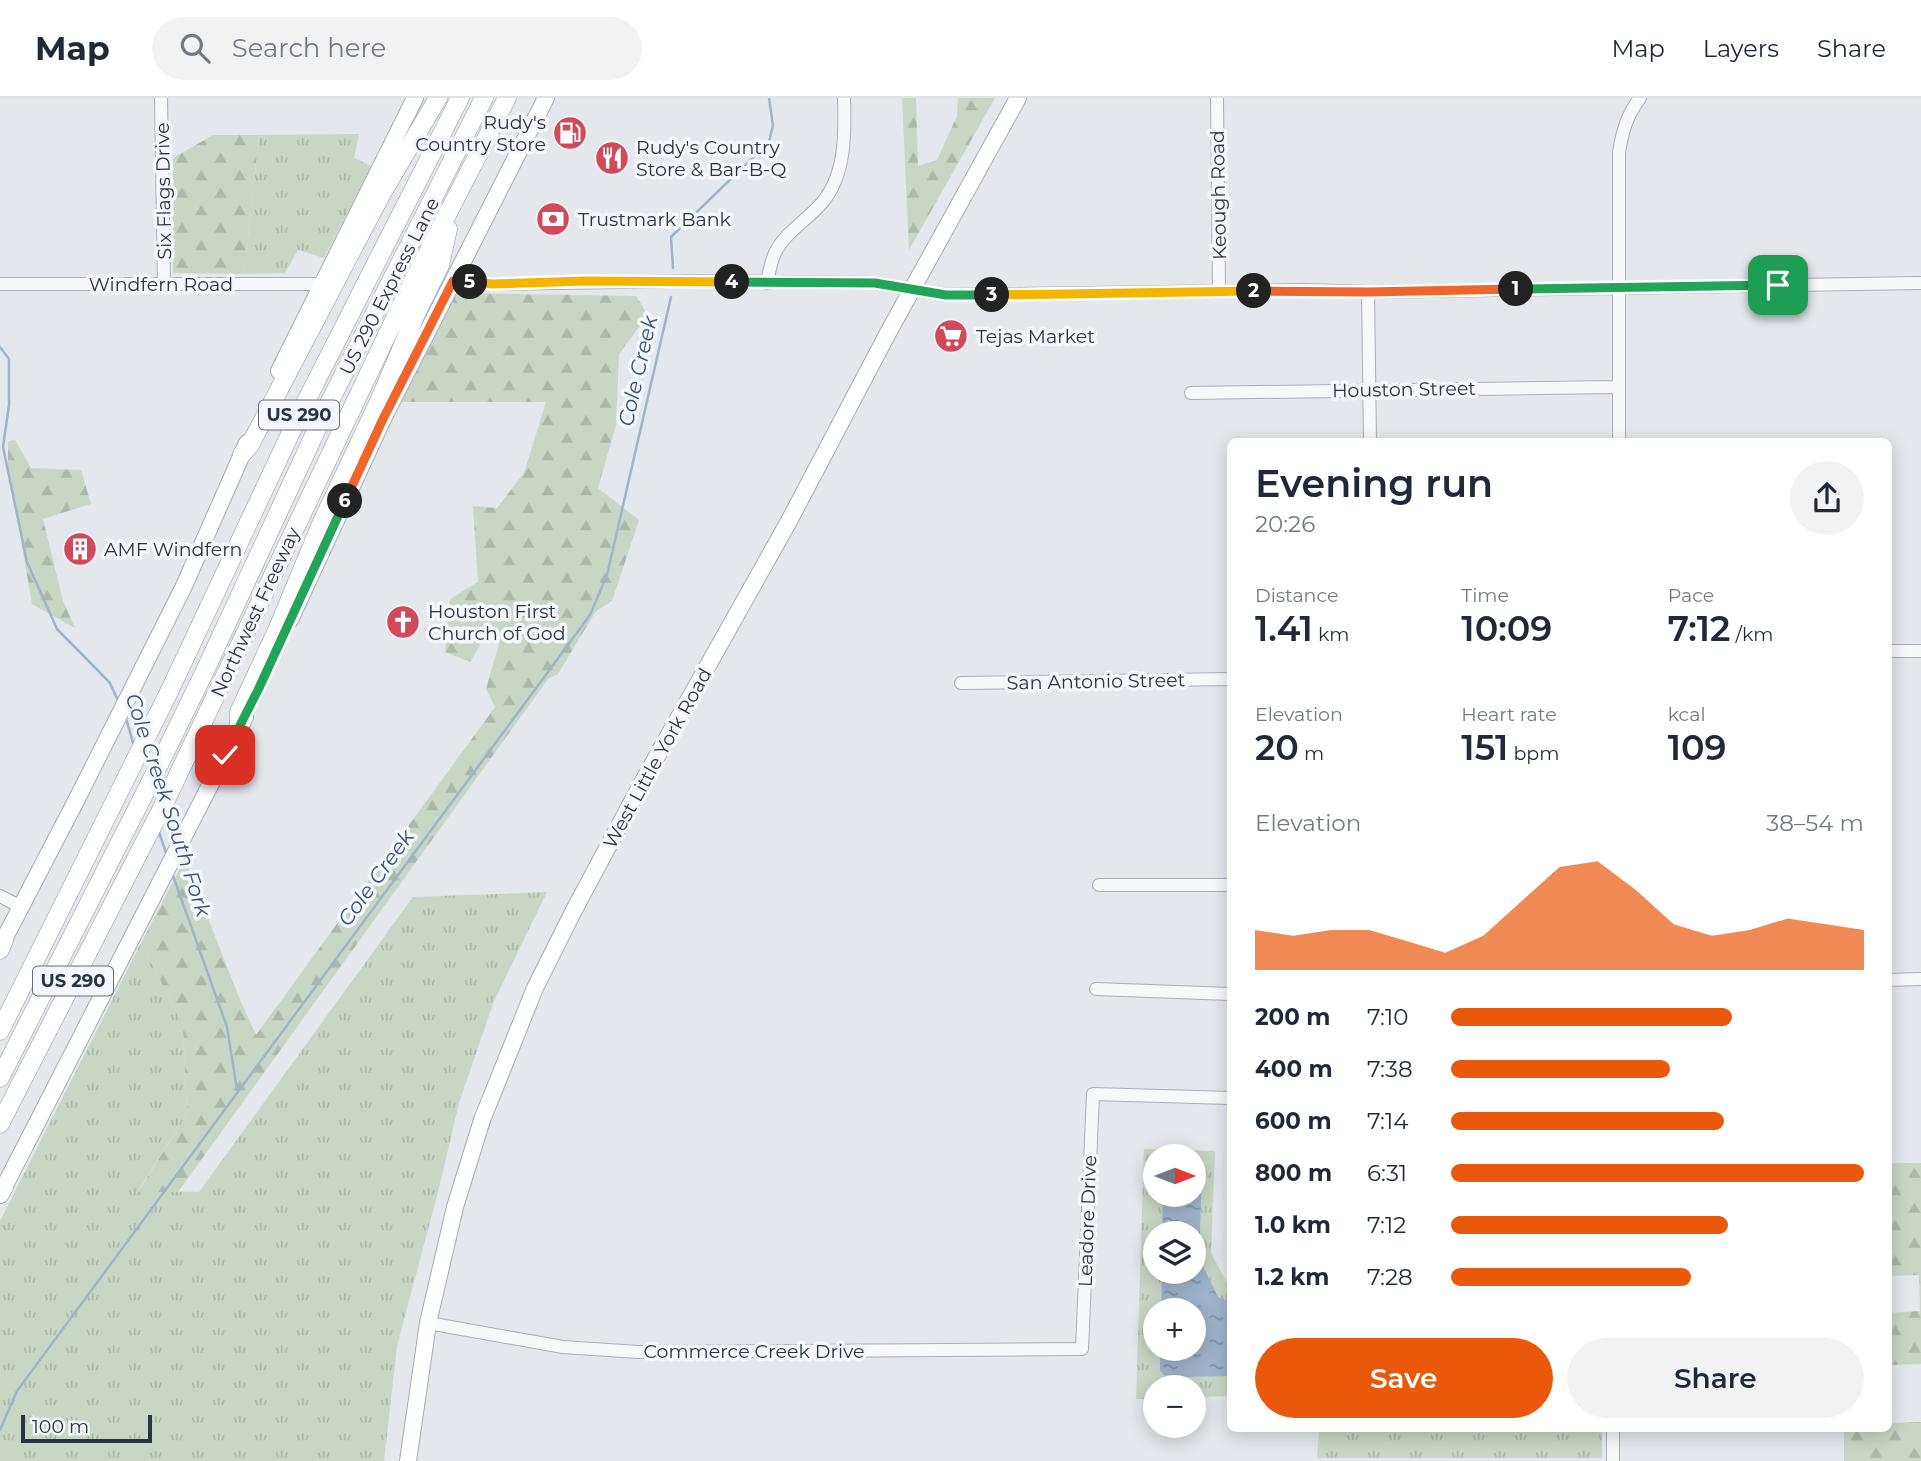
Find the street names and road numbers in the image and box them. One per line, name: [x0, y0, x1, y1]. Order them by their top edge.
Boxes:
street label: Six Flags Drive: [151, 122, 176, 260]
street label: Keough Road: [1206, 130, 1231, 260]
street label: US 290 Express Lane: [335, 194, 444, 379]
street label: Windfern Road: [89, 273, 233, 296]
street label: Houston Street: [1332, 377, 1476, 402]
road number: US 290: [259, 400, 339, 430]
street label: Northwest Freeway: [206, 523, 305, 701]
street label: West Little York Road: [598, 664, 717, 852]
street label: San Antonio Street: [1006, 668, 1186, 695]
road number: US 290: [33, 966, 113, 996]
street label: Leadore Drive: [1074, 1155, 1101, 1287]
street label: Commerce Creek Drive: [643, 1340, 865, 1363]

